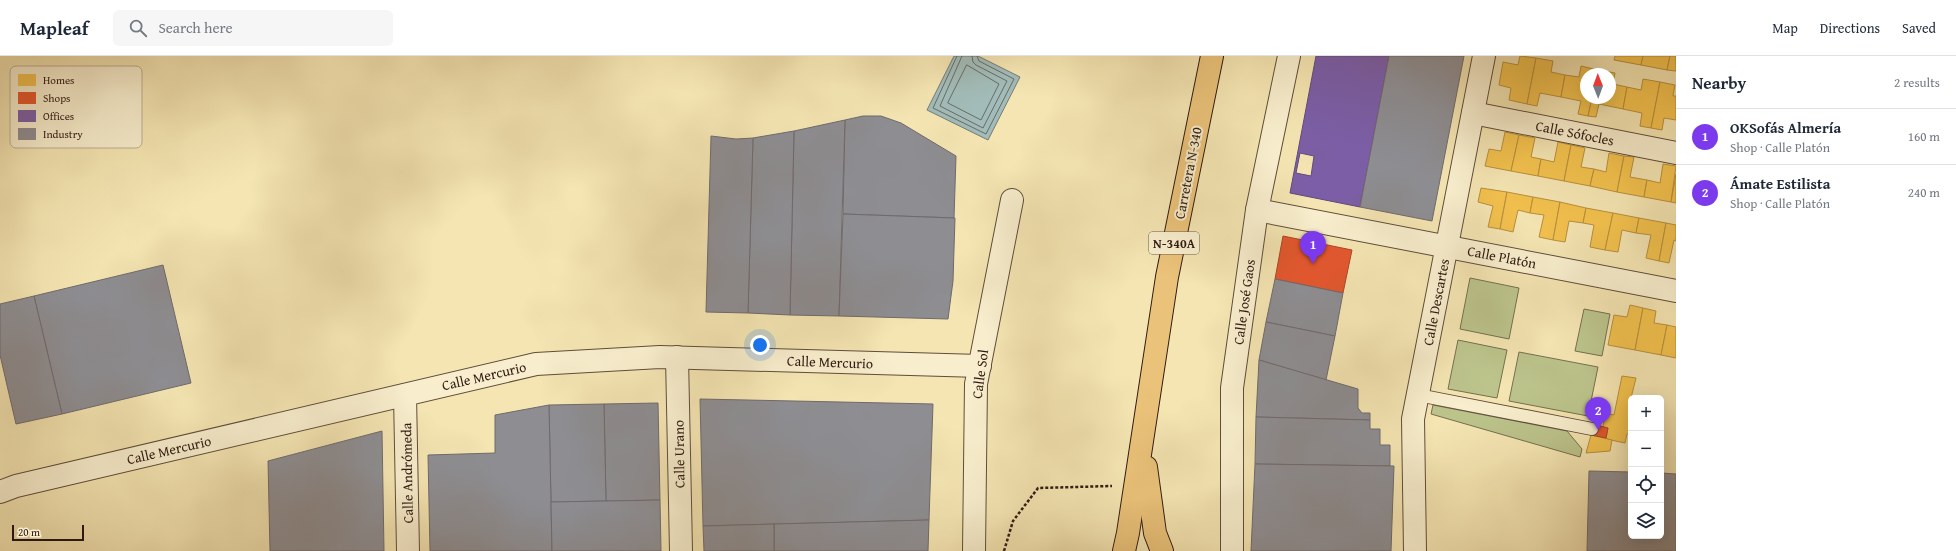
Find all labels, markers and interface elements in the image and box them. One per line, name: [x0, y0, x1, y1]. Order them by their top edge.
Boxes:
search box: [113, 10, 393, 46]
text: Mapleaf: [20, 14, 89, 42]
icon: search: [127, 17, 149, 39]
text: Search here: [159, 17, 233, 38]
text: Map: [1772, 18, 1798, 38]
text: Directions: [1820, 18, 1880, 38]
text: Saved: [1902, 18, 1936, 38]
legend: [10, 66, 142, 148]
north arrow: [1580, 68, 1616, 104]
text: Nearby: [1692, 70, 1746, 95]
text: Homes: [43, 72, 74, 88]
text: 2 results: [1894, 73, 1940, 92]
text: Shops: [43, 90, 70, 106]
text: Offices: [43, 108, 74, 124]
street label: Calle Sófocles: [1534, 116, 1616, 150]
text: OKSofás Almería: [1730, 117, 1841, 138]
street label: Carretera N-340: [1169, 125, 1207, 221]
text: Industry: [43, 126, 83, 142]
text: 1: [1702, 127, 1708, 146]
text: 160 m: [1908, 127, 1940, 146]
text: Shop · Calle Platón: [1730, 138, 1830, 157]
text: Ámate Estilista: [1730, 173, 1830, 194]
text: 2: [1702, 183, 1708, 202]
text: 240 m: [1908, 183, 1940, 202]
text: Shop · Calle Platón: [1730, 194, 1830, 213]
pin: 1: [1300, 231, 1326, 264]
road number: N-340A: [1149, 232, 1199, 254]
street label: Calle Platón: [1466, 241, 1538, 273]
street label: Calle Descartes: [1418, 257, 1454, 347]
street label: Calle José Gaos: [1228, 258, 1260, 346]
your location: [750, 335, 770, 355]
street label: Calle Sol: [967, 348, 993, 400]
street label: Calle Mercurio: [787, 351, 873, 373]
street label: Calle Mercurio: [440, 357, 528, 395]
map controls: [1628, 395, 1664, 539]
button: +: [1628, 395, 1664, 431]
pin: 2: [1585, 397, 1611, 430]
street label: Calle Urano: [668, 420, 690, 488]
street label: Calle Andrómeda: [396, 422, 418, 523]
street label: Calle Mercurio: [125, 431, 213, 469]
button: −: [1628, 431, 1664, 467]
button: locate: [1628, 467, 1664, 503]
button: layers: [1628, 503, 1664, 539]
scale bar: [12, 523, 84, 542]
text: 20 m: [18, 524, 40, 540]

